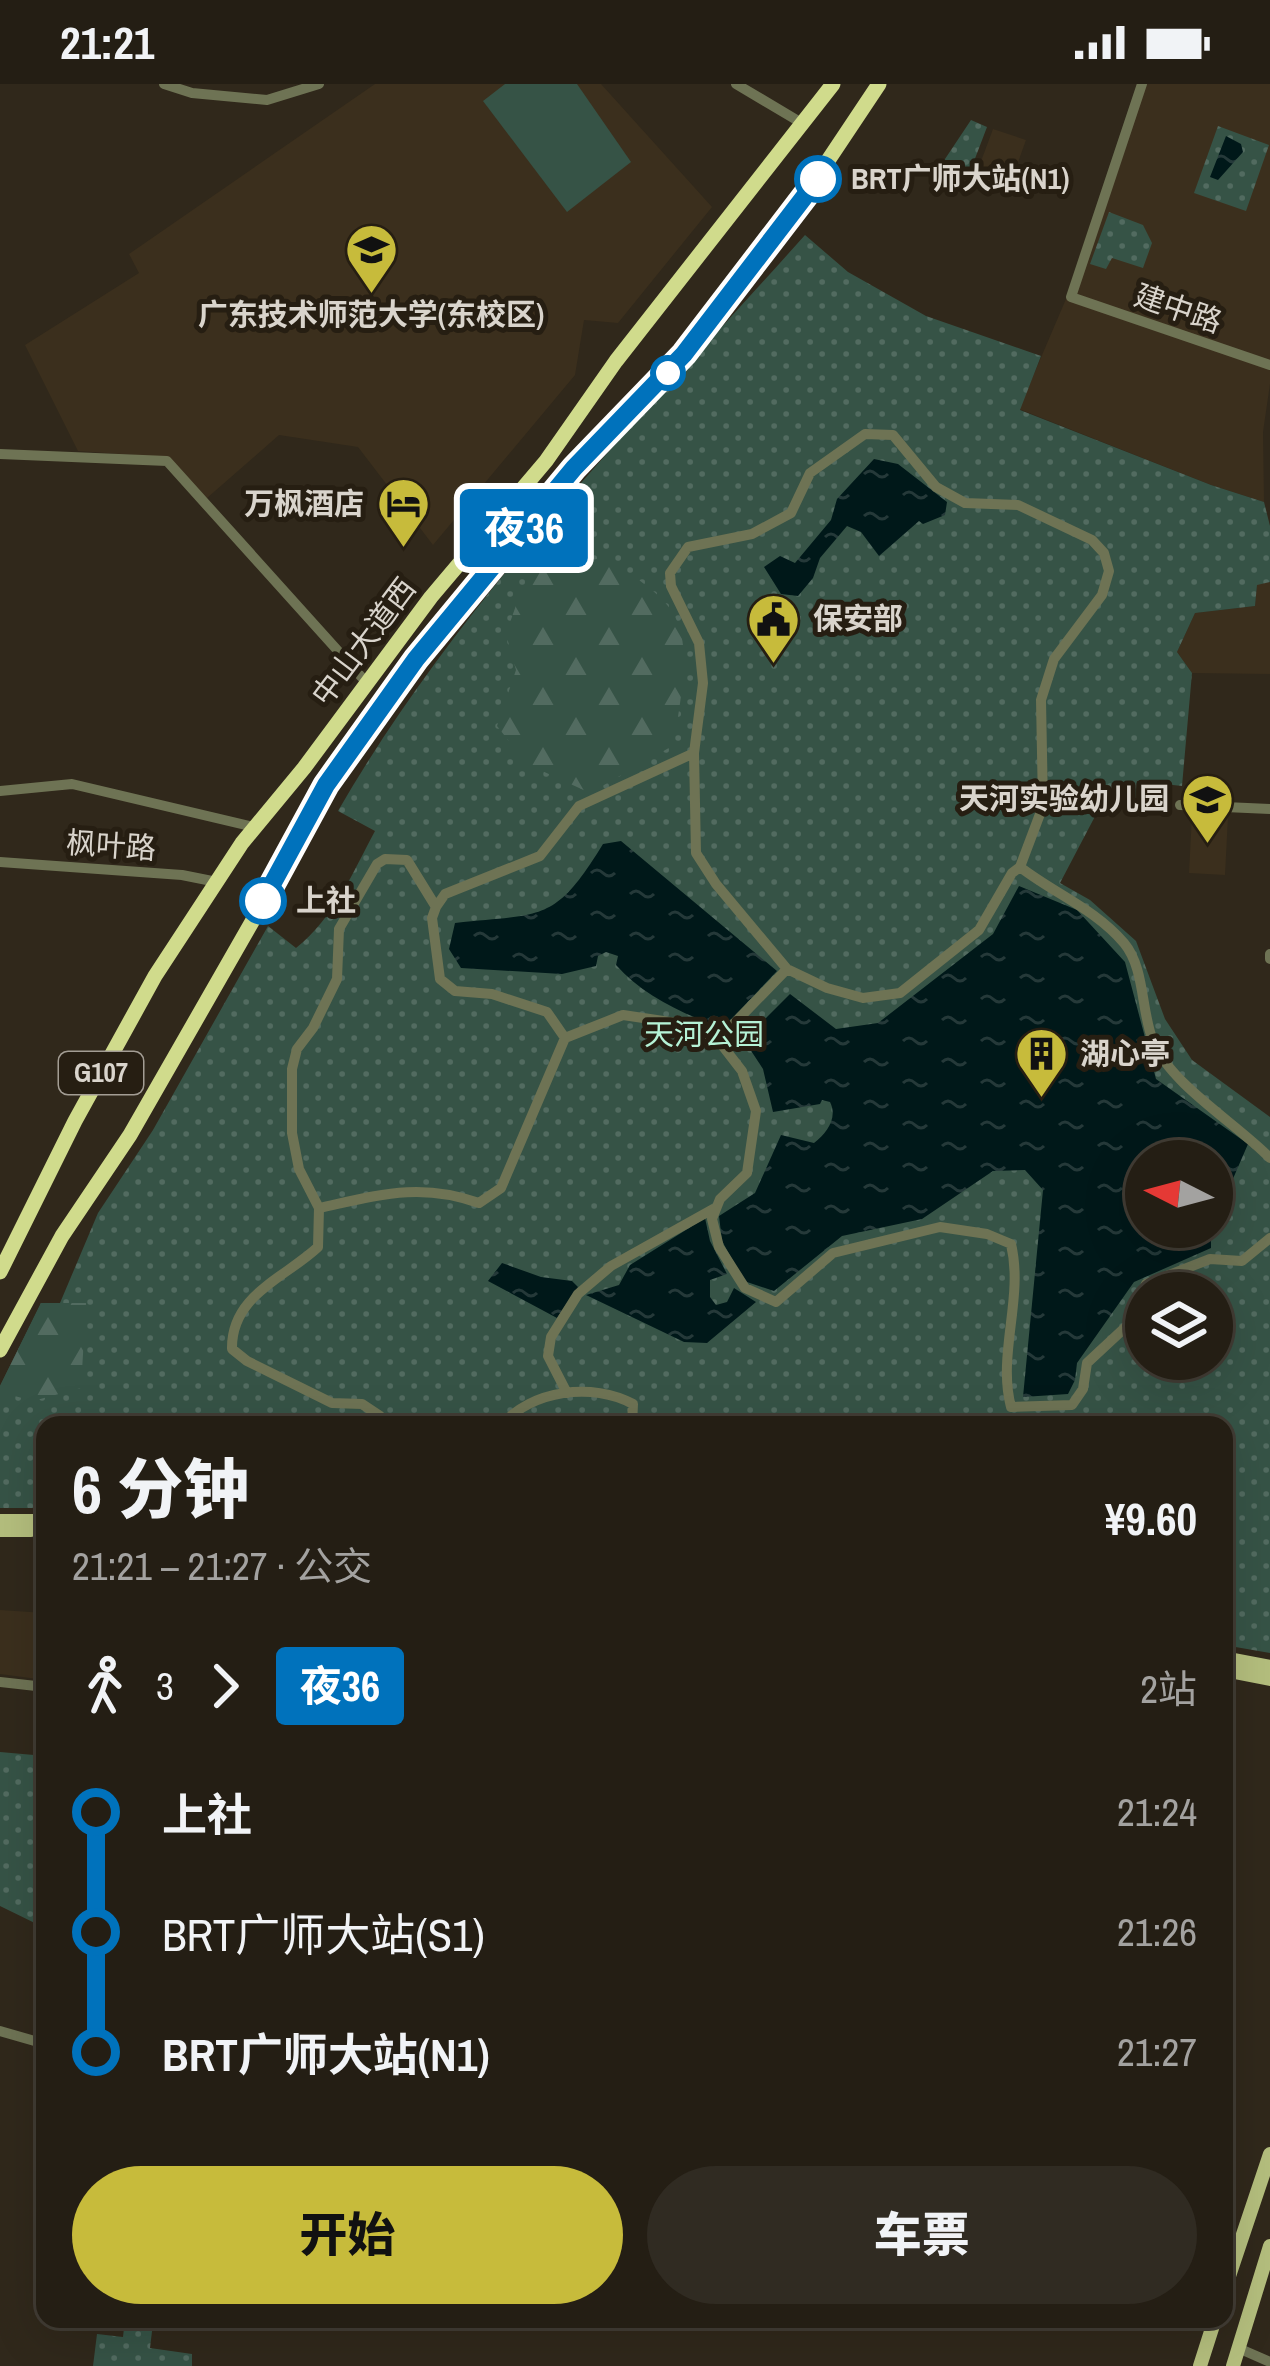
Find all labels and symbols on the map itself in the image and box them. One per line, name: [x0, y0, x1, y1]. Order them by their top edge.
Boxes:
marker: BRT广师大站(N1): [796, 157, 840, 201]
place label: BRT广师大站(N1): [851, 158, 1069, 198]
school or university icon: 广东技术师范大学(东校区): [343, 222, 399, 296]
street label: 建中路: [1129, 274, 1227, 342]
place label: 广东技术师范大学(东校区): [198, 294, 544, 334]
unlabelled marker: [652, 357, 684, 389]
hotel icon: 万枫酒店: [375, 476, 431, 550]
place label: 万枫酒店: [244, 483, 364, 523]
line badge: 夜36: [455, 489, 593, 567]
street label: 中山大道西: [302, 569, 424, 713]
public building icon: 保安部: [746, 591, 802, 665]
place label: 保安部: [813, 598, 903, 638]
school or university icon: 天河实验幼儿园: [1180, 771, 1236, 845]
place label: 天河实验幼儿园: [959, 778, 1169, 818]
street label: 枫叶路: [65, 822, 157, 868]
marker: 上社: [241, 879, 285, 923]
place label: 上社: [296, 880, 356, 920]
park label: 天河公园: [644, 1014, 764, 1054]
building icon: 湖心亭: [1013, 1026, 1069, 1100]
place label: 湖心亭: [1080, 1033, 1170, 1073]
road number: G107: [59, 1052, 143, 1094]
north arrow: [1125, 1140, 1233, 1248]

